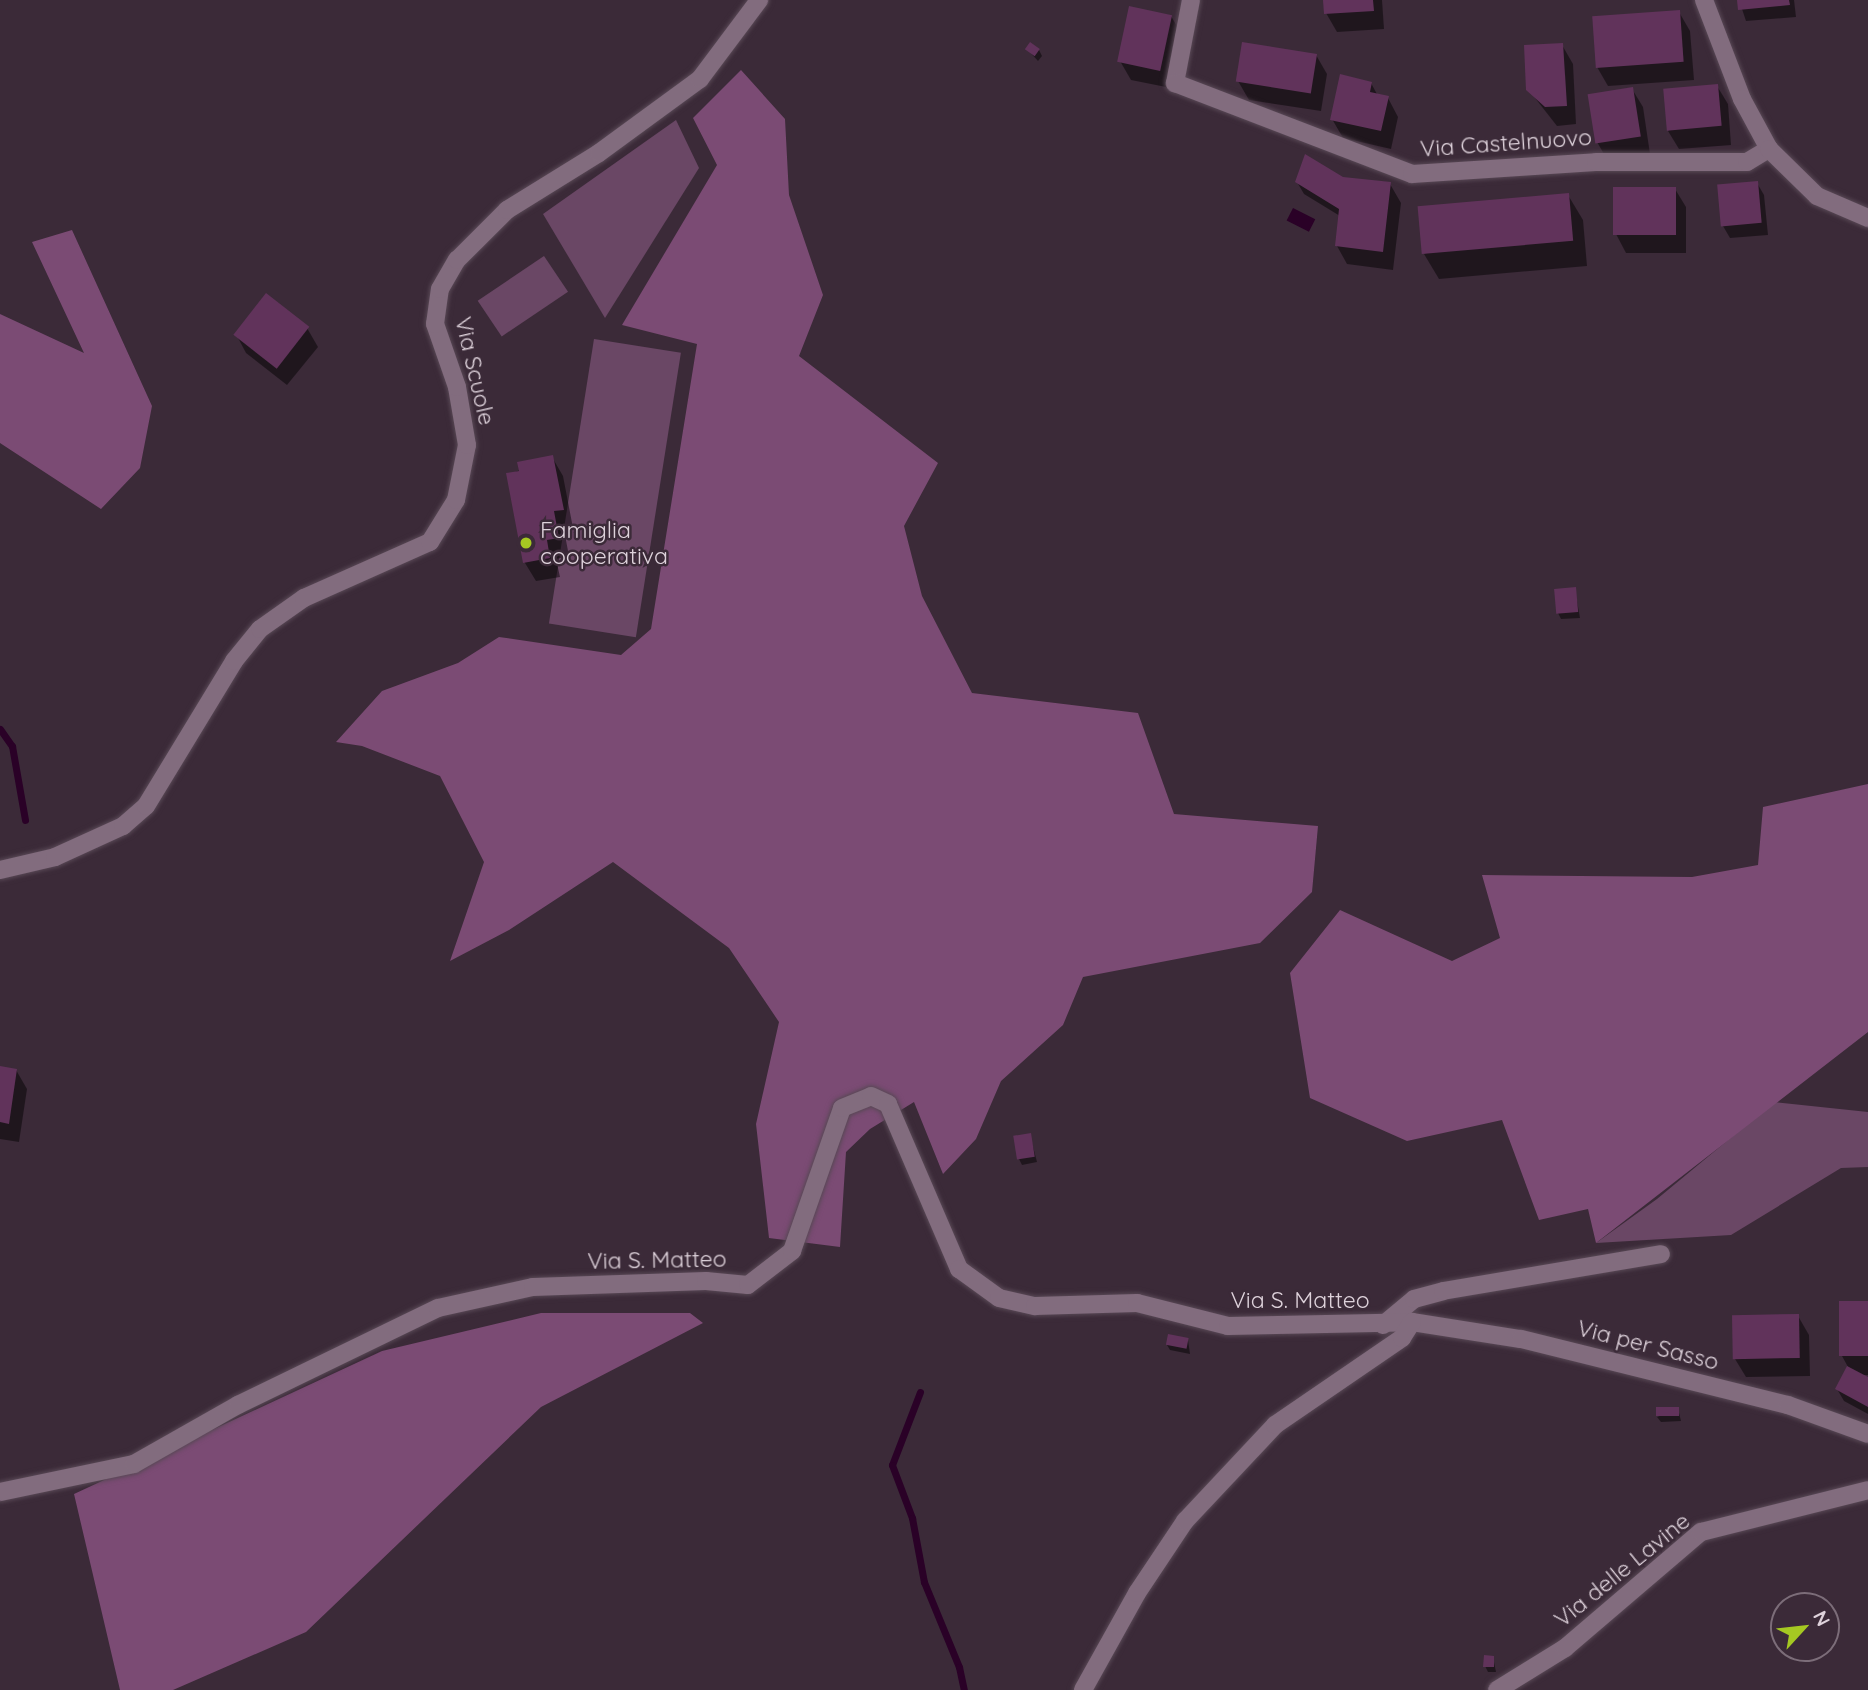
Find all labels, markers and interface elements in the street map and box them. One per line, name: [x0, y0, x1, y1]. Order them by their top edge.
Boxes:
street label: Via Castelnuovo: [1419, 123, 1593, 163]
street label: Via Scuole: [449, 314, 501, 428]
place label: Famiglia cooperativa: [540, 516, 668, 570]
marker: Famiglia cooperativa: [518, 535, 534, 551]
street label: Via S. Matteo: [587, 1245, 727, 1275]
street label: Via S. Matteo: [1230, 1286, 1370, 1314]
street label: Via per Sasso: [1574, 1314, 1722, 1376]
street label: Via delle Lavine: [1549, 1507, 1695, 1633]
north arrow: [1770, 1592, 1840, 1662]
text: N: [1808, 1607, 1836, 1630]

